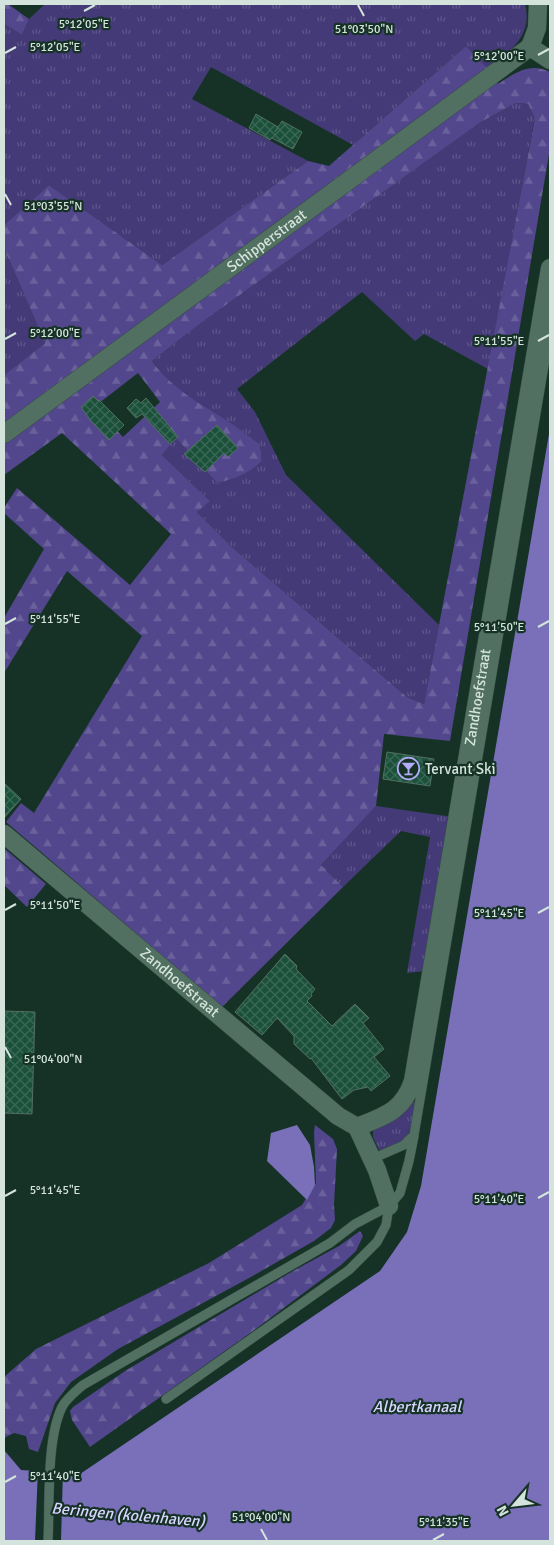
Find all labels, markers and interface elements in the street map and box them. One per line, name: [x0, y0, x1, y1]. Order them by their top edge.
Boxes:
text: 5°12'05"E: [59, 17, 110, 32]
text: 51°03'50"N: [335, 22, 393, 37]
text: 5°12'05"E: [30, 40, 81, 55]
text: 5°12'00"E: [474, 49, 525, 64]
text: 51°03'55"N: [24, 199, 82, 214]
street label: Schipperstraat: [223, 206, 310, 276]
text: 5°12'00"E: [30, 326, 81, 341]
text: 5°11'55"E: [474, 334, 525, 349]
text: 5°11'55"E: [30, 612, 81, 627]
text: 5°11'50"E: [474, 620, 525, 635]
street label: Zandhoefstraat: [461, 647, 495, 747]
bar icon: Tervant Ski: [397, 757, 421, 781]
place label: Tervant Ski: [425, 760, 496, 778]
text: 5°11'50"E: [30, 898, 81, 913]
text: 5°11'45"E: [474, 906, 525, 921]
street label: Zandhoefstraat: [136, 944, 223, 1021]
text: 51°04'00"N: [24, 1052, 82, 1067]
text: 5°11'45"E: [30, 1183, 81, 1198]
text: 5°11'40"E: [474, 1192, 525, 1207]
water label: Albertkanaal: [373, 1397, 462, 1417]
text: 5°11'40"E: [30, 1469, 81, 1484]
north arrow: [489, 1480, 539, 1530]
water label: Beringen (kolenhaven): [50, 1498, 206, 1532]
text: N: [493, 1503, 513, 1519]
text: 51°04'00"N: [232, 1510, 290, 1525]
text: 5°11'35"E: [419, 1515, 470, 1530]

